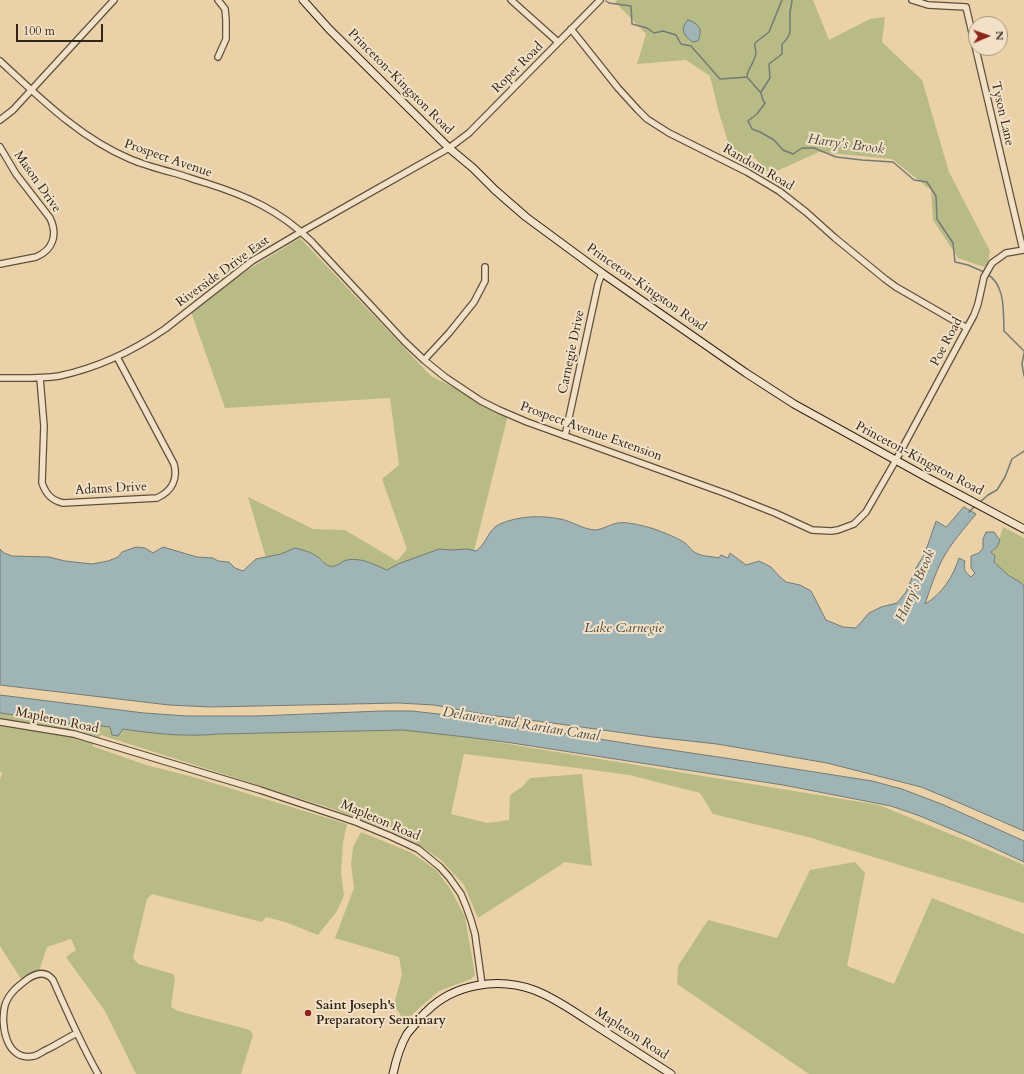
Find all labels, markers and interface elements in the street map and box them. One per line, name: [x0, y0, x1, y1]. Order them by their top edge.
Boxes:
scale bar: [18, 16, 105, 42]
north arrow: [968, 16, 1008, 56]
text: 100 m: [23, 23, 55, 39]
street label: Princeton-Kingston Road: [344, 26, 456, 138]
text: N: [992, 31, 1007, 41]
street label: Roper Road: [489, 39, 547, 97]
street label: Tyson Lane: [987, 80, 1017, 148]
water label: Harry's Brook: [807, 131, 885, 159]
street label: Prospect Avenue: [122, 137, 214, 181]
street label: Random Road: [720, 141, 796, 195]
street label: Mason Drive: [10, 148, 64, 216]
street label: Riverside Drive East: [173, 233, 273, 311]
street label: Princeton-Kingston Road: [583, 241, 709, 335]
street label: Carnegie Drive: [555, 309, 589, 395]
street label: Poe Road: [928, 315, 966, 369]
street label: Prospect Avenue Extension: [518, 399, 664, 465]
street label: Princeton-Kingston Road: [852, 419, 986, 499]
street label: Adams Drive: [75, 479, 147, 499]
water label: Harry's Brook: [893, 547, 939, 625]
water label: Lake Carnegie: [584, 621, 664, 637]
water label: Delaware and Raritan Canal: [441, 704, 601, 746]
street label: Mapleton Road: [14, 705, 100, 737]
street label: Mapleton Road: [338, 797, 422, 845]
place label: Saint Joseph's Preparatory Seminary: [316, 998, 446, 1029]
street label: Mapleton Road: [591, 1004, 671, 1064]
marker: Saint Joseph's Preparatory Seminary: [303, 1008, 313, 1018]

